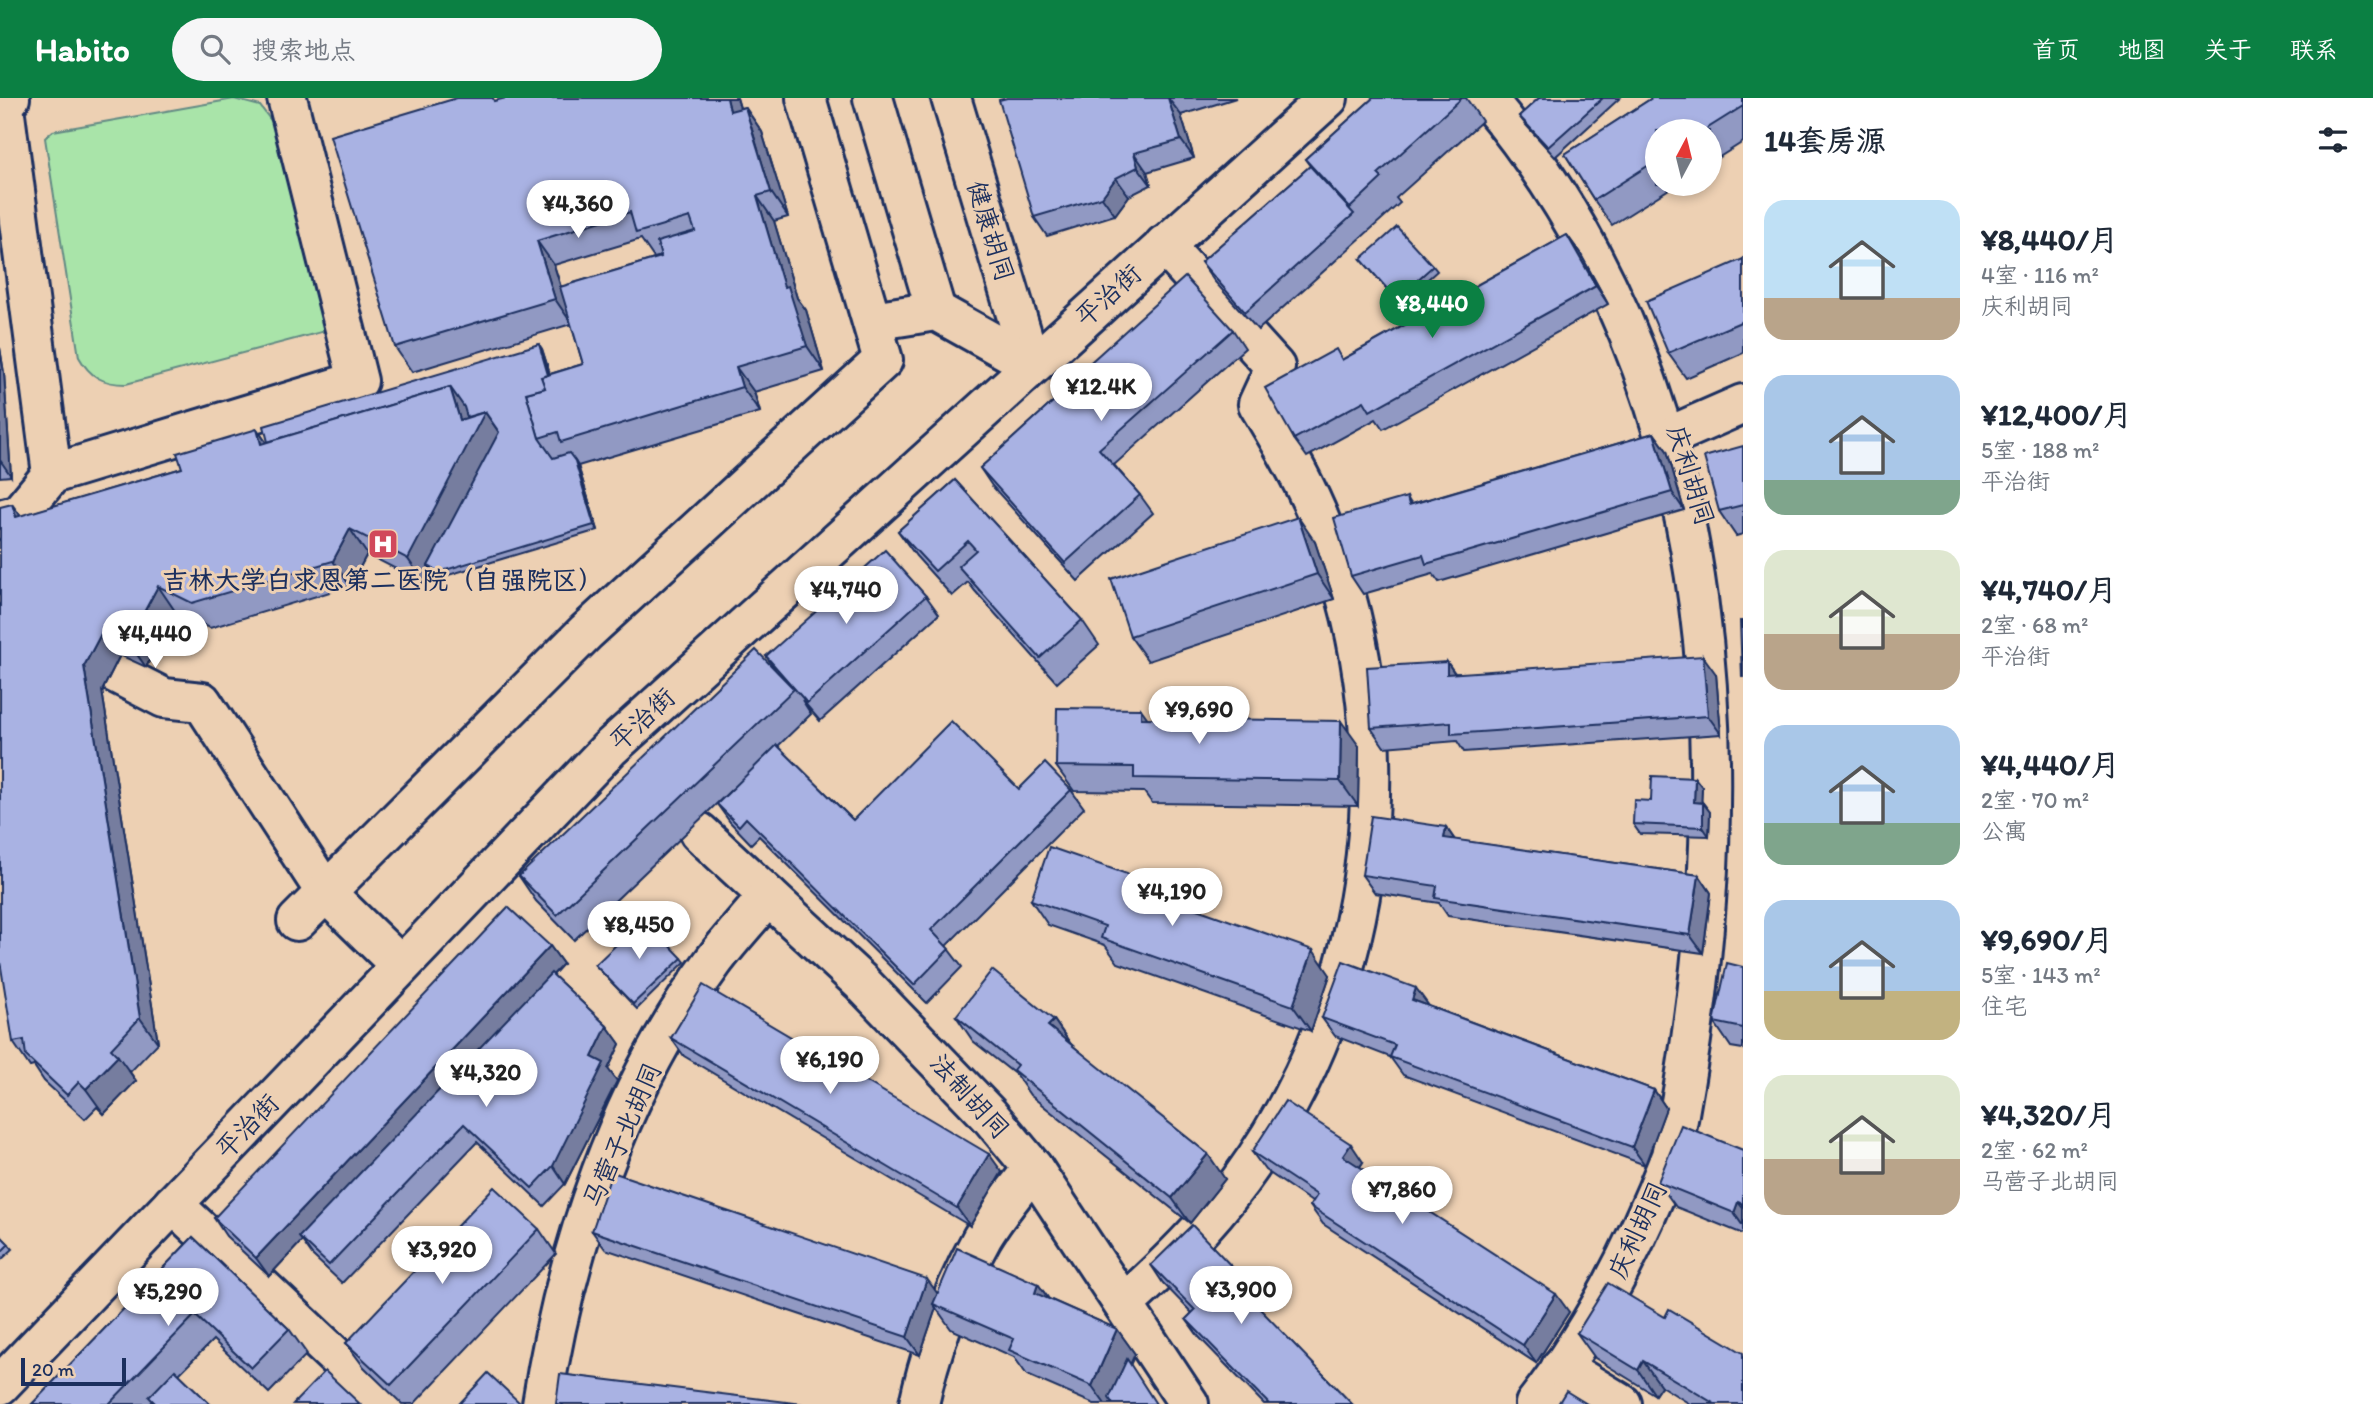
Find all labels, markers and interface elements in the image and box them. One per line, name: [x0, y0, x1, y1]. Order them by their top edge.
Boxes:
search box: [172, 18, 662, 81]
text: Habito: [35, 30, 130, 69]
icon: search: [196, 30, 234, 68]
text: 搜索地点: [252, 34, 356, 66]
text: 首页: [2032, 35, 2080, 64]
text: 地图: [2118, 35, 2166, 64]
text: 关于: [2204, 35, 2252, 64]
text: 联系: [2290, 35, 2338, 64]
north arrow: [1645, 119, 1722, 196]
map controls: [1645, 119, 1722, 196]
icon: filters: [2314, 121, 2352, 159]
text: 14套房源: [1764, 122, 1886, 159]
street label: 健康胡同: [960, 177, 1022, 285]
pin: ¥4,360: [521, 180, 635, 240]
text: ¥4,360: [542, 189, 614, 217]
text: ¥8,440/月: [1981, 221, 2119, 258]
icon: home: [1820, 228, 1904, 312]
street label: 平治街: [1068, 257, 1148, 333]
text: 4室 · 116 m²: [1981, 261, 2099, 289]
pin: ¥8,440: [1375, 280, 1489, 340]
text: ¥8,440: [1396, 289, 1468, 317]
text: 庆利胡同: [1981, 292, 2073, 320]
pin: ¥12.4K: [1044, 364, 1158, 423]
text: ¥12.4K: [1066, 372, 1136, 400]
text: ¥12,400/月: [1981, 396, 2132, 433]
icon: home: [1820, 403, 1904, 487]
street label: 庆利胡同: [1660, 421, 1722, 529]
text: 5室 · 188 m²: [1981, 436, 2100, 464]
text: 平治街: [1981, 467, 2050, 495]
hospital icon: 吉林大学白求恩第二医院（自强院区）: [366, 527, 400, 561]
place label: 吉林大学白求恩第二医院（自强院区）: [162, 564, 604, 596]
pin: ¥4,740: [789, 566, 903, 626]
text: ¥4,740/月: [1981, 571, 2117, 608]
text: ¥4,740: [810, 575, 882, 603]
icon: home: [1820, 578, 1904, 662]
pin: ¥4,440: [98, 610, 212, 670]
text: 2室 · 68 m²: [1981, 611, 2088, 639]
text: ¥4,440: [118, 619, 192, 647]
text: 平治街: [1981, 642, 2050, 670]
street label: 平治街: [603, 681, 681, 757]
pin: ¥9,690: [1142, 686, 1256, 746]
text: ¥9,690: [1165, 695, 1233, 723]
text: ¥4,440/月: [1981, 746, 2120, 783]
icon: home: [1820, 753, 1904, 837]
text: 2室 · 70 m²: [1981, 786, 2089, 814]
text: 公寓: [1981, 817, 2027, 845]
pin: ¥4,190: [1115, 868, 1229, 928]
text: ¥4,190: [1137, 877, 1207, 905]
pin: ¥8,450: [582, 902, 696, 961]
text: ¥8,450: [603, 910, 675, 938]
text: ¥9,690/月: [1981, 921, 2113, 958]
icon: home: [1820, 928, 1904, 1012]
text: 5室 · 143 m²: [1981, 961, 2101, 989]
text: 住宅: [1981, 992, 2027, 1020]
pin: ¥6,190: [773, 1037, 887, 1096]
text: ¥6,190: [796, 1045, 864, 1073]
street label: 法制胡同: [923, 1047, 1017, 1145]
pin: ¥4,320: [429, 1049, 543, 1109]
street label: 马营子北胡同: [576, 1057, 668, 1213]
text: ¥4,320: [451, 1058, 521, 1086]
street label: 平治街: [208, 1087, 286, 1165]
text: ¥4,320/月: [1981, 1096, 2116, 1133]
icon: home: [1820, 1103, 1904, 1187]
text: 2室 · 62 m²: [1981, 1136, 2088, 1164]
pin: ¥7,860: [1345, 1166, 1459, 1226]
text: 马营子北胡同: [1981, 1167, 2119, 1195]
text: ¥7,860: [1368, 1175, 1436, 1203]
street label: 庆利胡同: [1601, 1176, 1673, 1284]
pin: ¥3,920: [385, 1226, 499, 1286]
text: ¥3,920: [407, 1235, 477, 1263]
pin: ¥3,900: [1184, 1266, 1298, 1326]
pin: ¥5,290: [111, 1268, 225, 1328]
text: ¥3,900: [1205, 1275, 1277, 1303]
text: ¥5,290: [134, 1277, 202, 1305]
scale bar: [21, 1355, 126, 1387]
text: 20 m: [32, 1358, 74, 1381]

